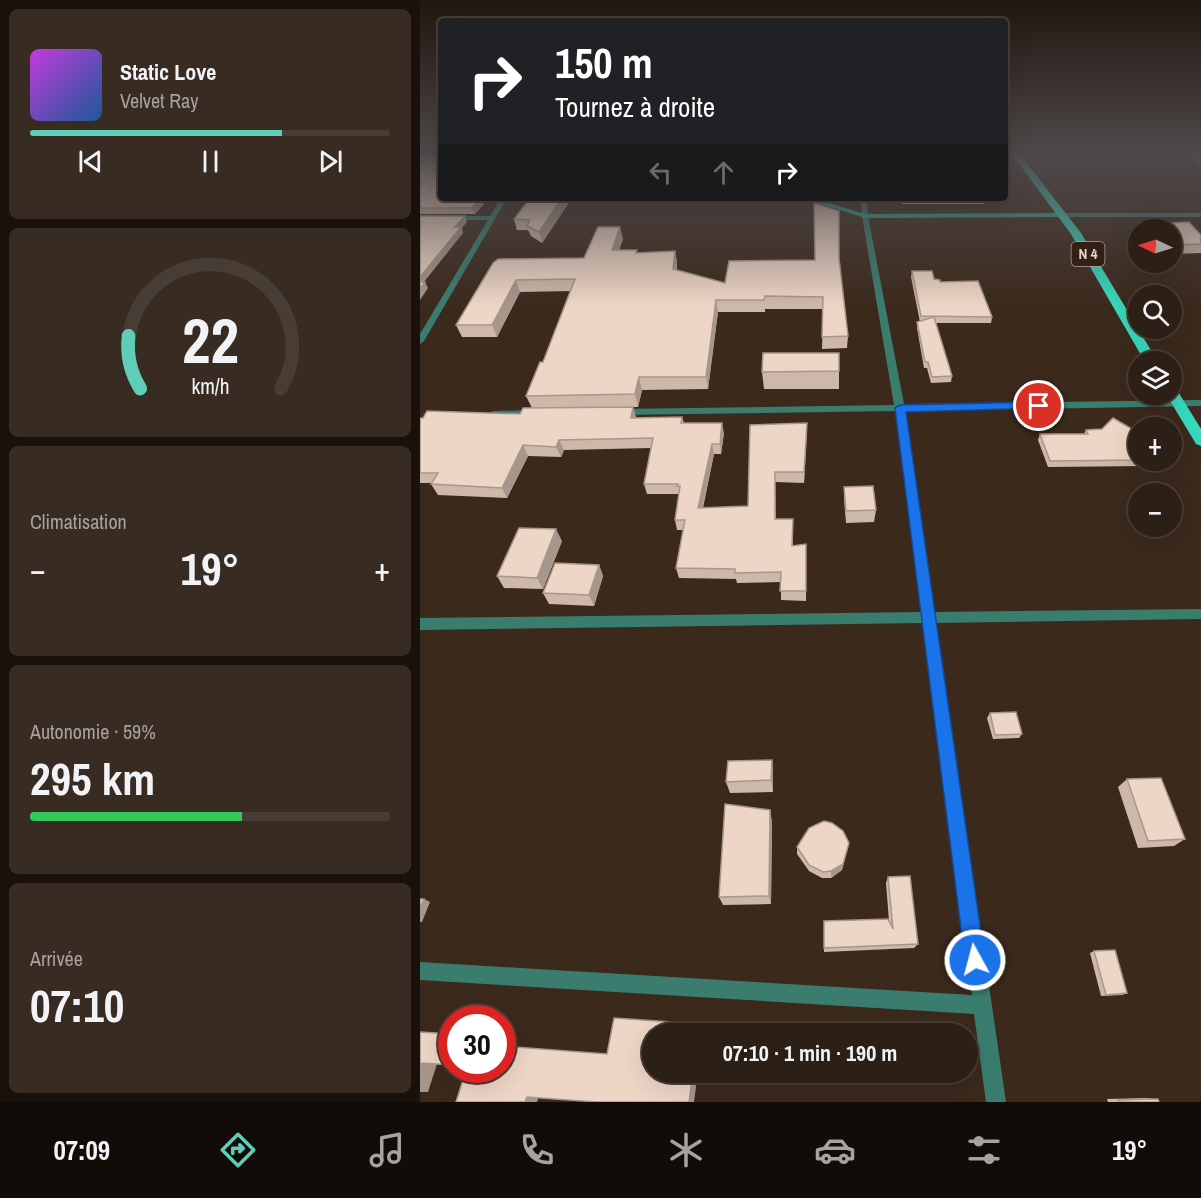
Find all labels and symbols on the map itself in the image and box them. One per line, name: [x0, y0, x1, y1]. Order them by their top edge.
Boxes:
north arrow: [1128, 219, 1182, 273]
road number: N 4: [1072, 242, 1104, 266]
pin: [1013, 380, 1064, 431]
position arrow: [943, 928, 1007, 992]
speed limit sign: 30: [438, 1005, 516, 1083]

